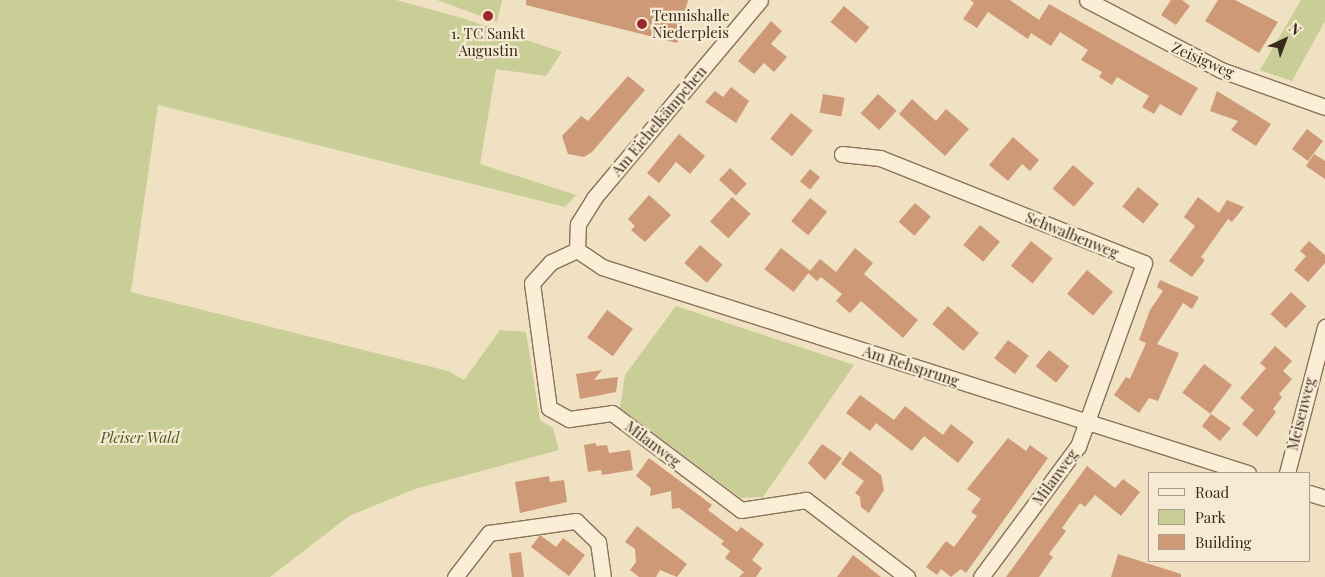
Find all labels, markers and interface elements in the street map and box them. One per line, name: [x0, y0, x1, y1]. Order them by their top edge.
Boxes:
place label: Tennishalle Niederpleis: [652, 6, 730, 41]
marker: 1. TC Sankt Augustin: [482, 10, 494, 22]
north arrow: [1260, 15, 1310, 65]
marker: Tennishalle Niederpleis: [636, 18, 648, 30]
text: N: [1285, 18, 1306, 39]
place label: 1. TC Sankt Augustin: [451, 24, 525, 59]
street label: Zeisigweg: [1169, 38, 1237, 82]
street label: Am Eichelkämpchen: [608, 62, 710, 180]
street label: Schwalbenweg: [1023, 208, 1121, 262]
street label: Am Rehsprung: [861, 342, 961, 390]
street label: Meisenweg: [1283, 376, 1319, 452]
street label: Milanweg: [622, 417, 684, 471]
park label: Pleiser Wald: [100, 429, 180, 447]
street label: Milanweg: [1029, 445, 1081, 509]
legend: [1148, 472, 1310, 562]
text: Road: [1195, 482, 1229, 502]
text: Park: [1195, 507, 1226, 527]
text: Building: [1195, 532, 1251, 552]

